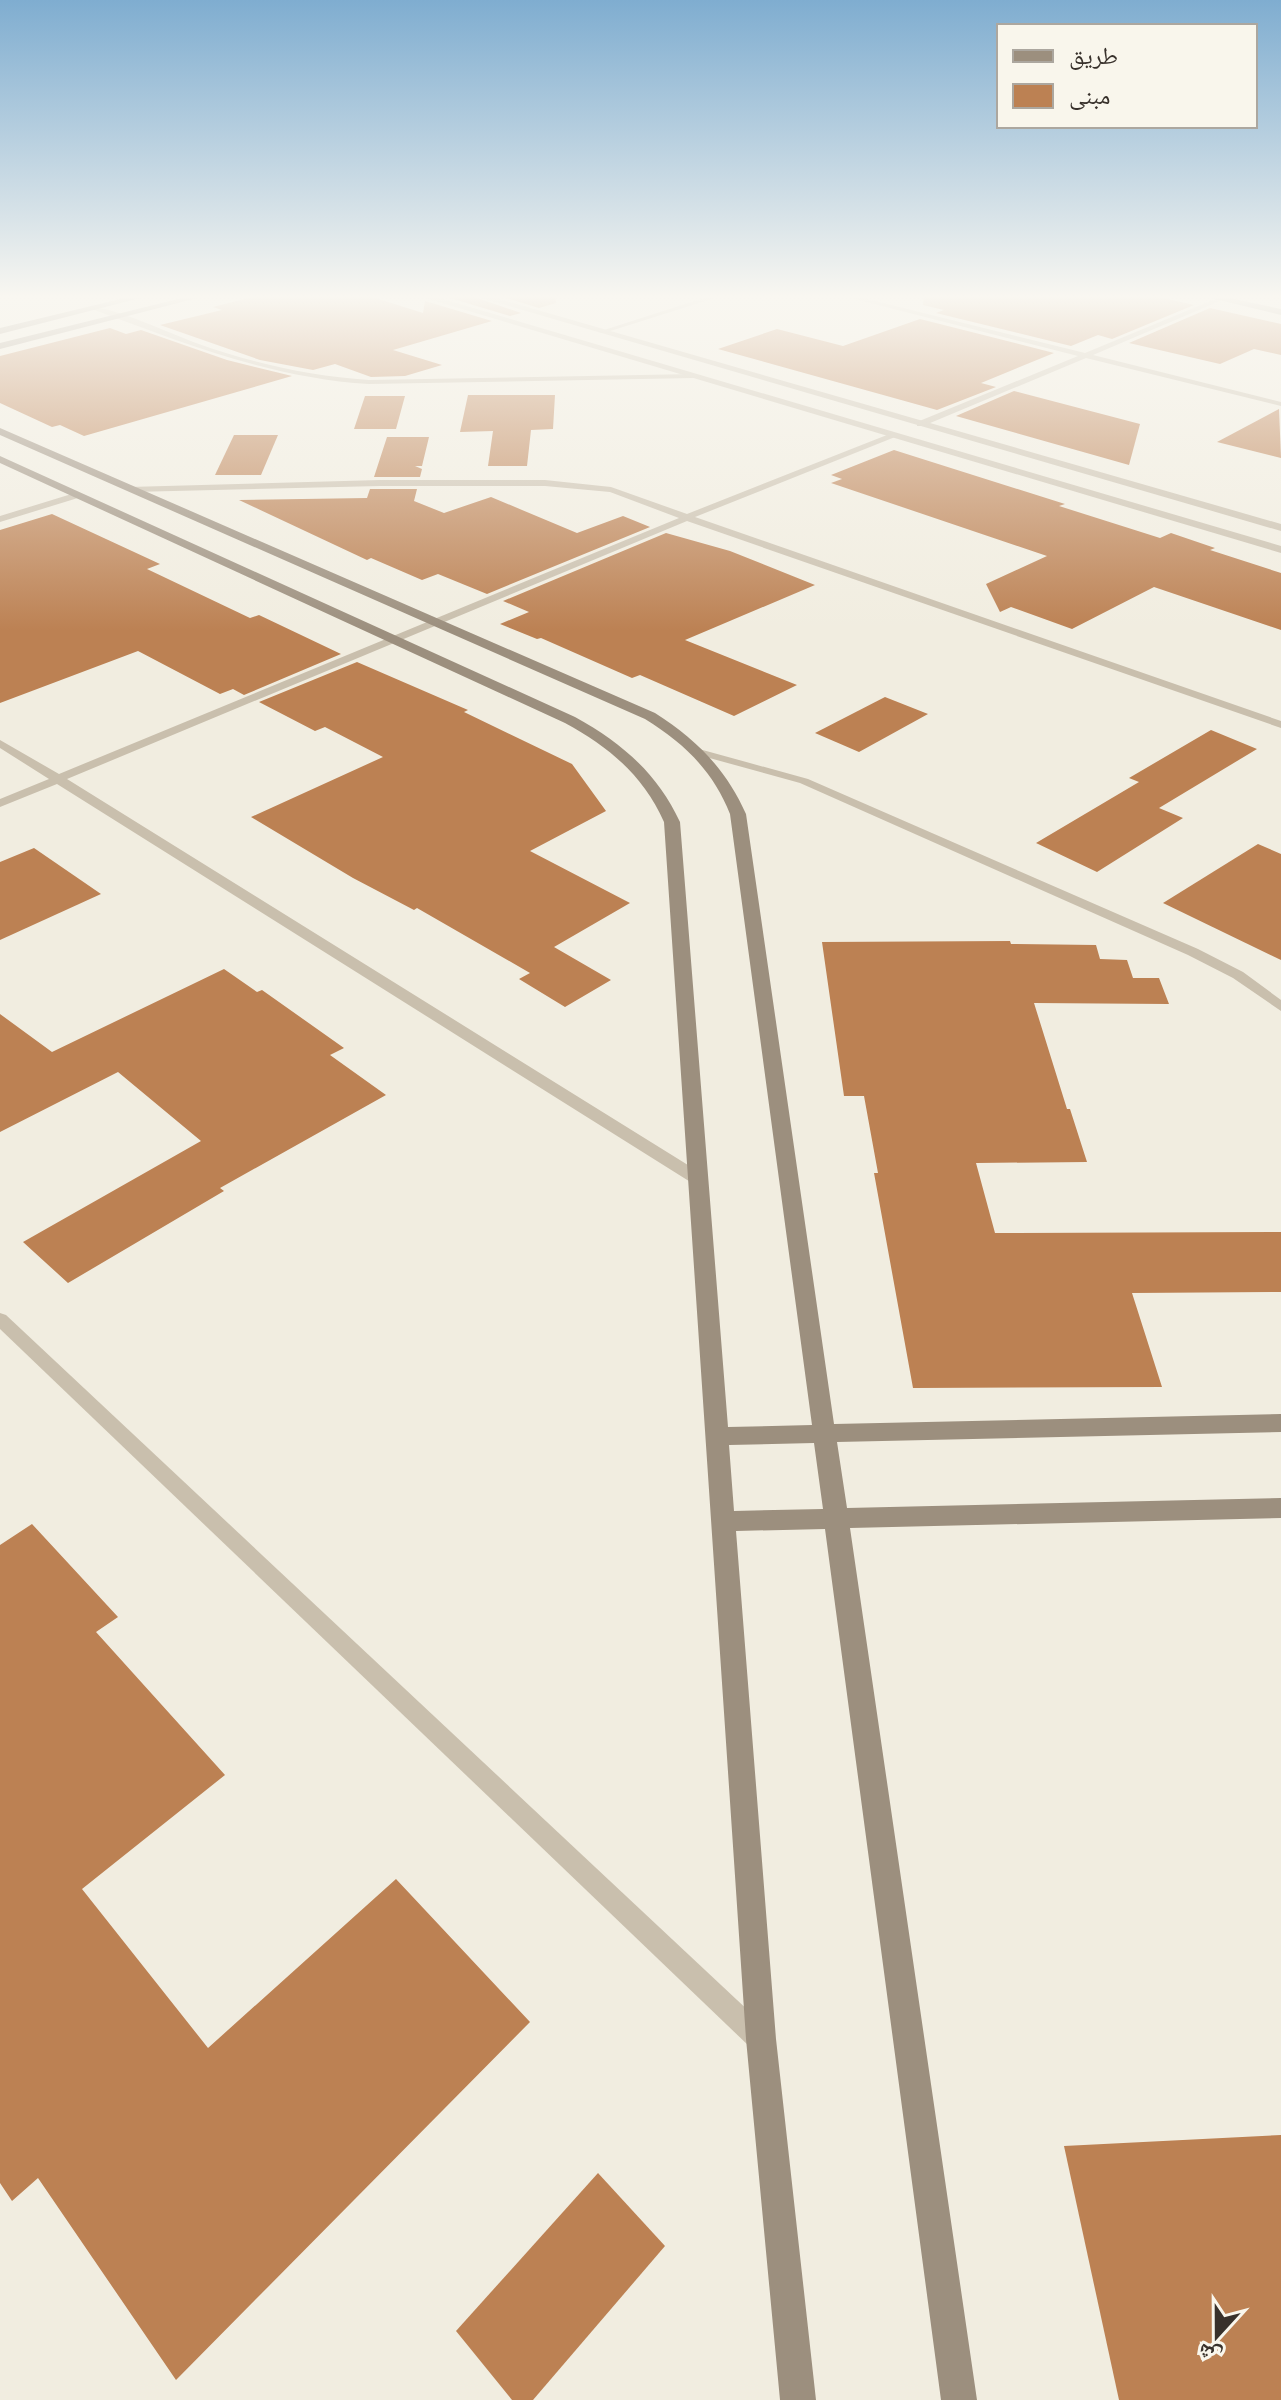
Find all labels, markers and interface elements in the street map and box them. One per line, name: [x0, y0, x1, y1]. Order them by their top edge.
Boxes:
legend: [997, 24, 1257, 128]
text: طريق: [1069, 39, 1118, 72]
text: مبنى: [1069, 79, 1110, 112]
north arrow: [1177, 2296, 1257, 2376]
text: ش: [1194, 2336, 1226, 2373]

